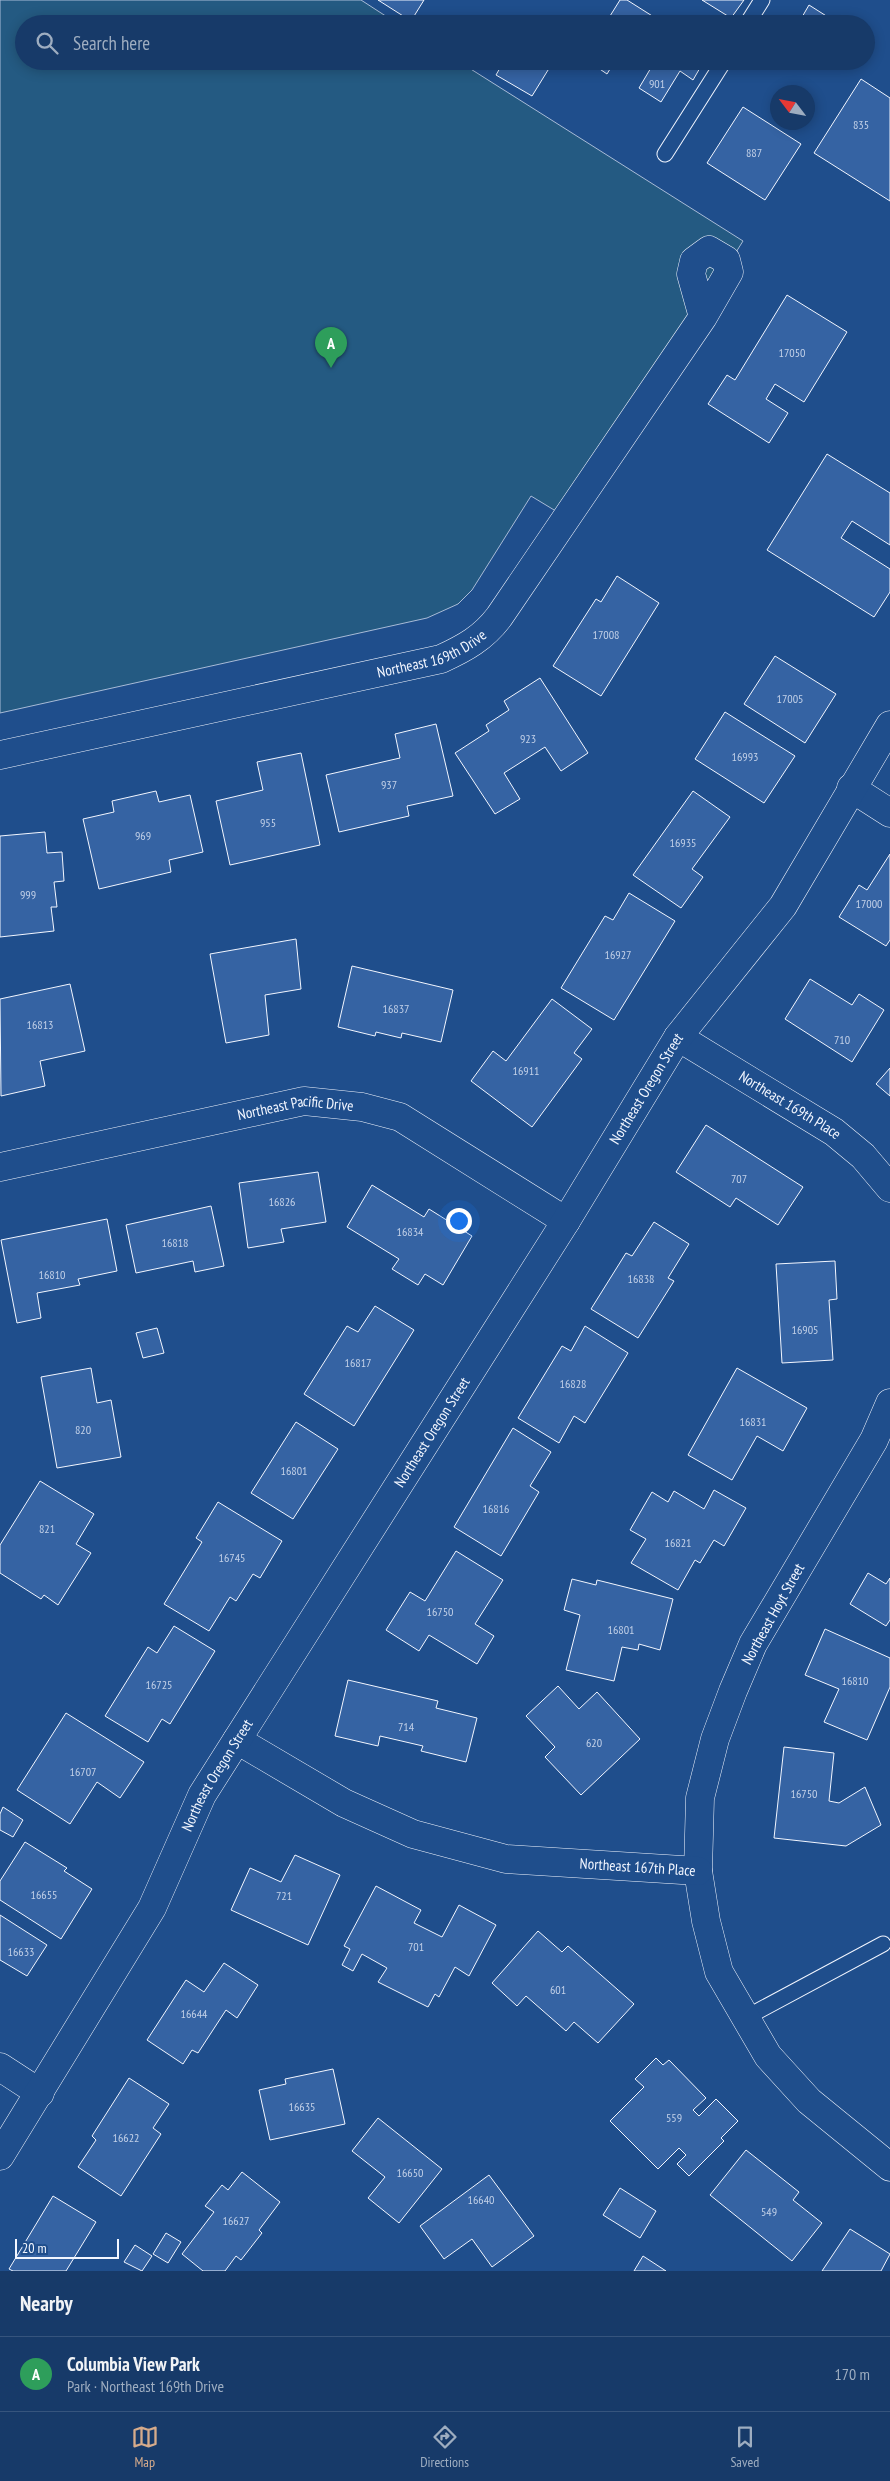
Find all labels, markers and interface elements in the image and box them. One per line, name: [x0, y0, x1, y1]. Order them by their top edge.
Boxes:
search box: [15, 15, 875, 70]
icon: search: [33, 29, 61, 57]
text: Search here: [73, 31, 150, 55]
house number: 901: [649, 76, 665, 91]
north arrow: [770, 85, 815, 130]
house number: 835: [853, 117, 869, 132]
house number: 887: [746, 145, 762, 160]
pin: A: [315, 327, 347, 368]
house number: 17050: [778, 345, 806, 360]
street label: Northeast 169th Drive: [375, 625, 490, 682]
house number: 17008: [592, 627, 620, 642]
house number: 17005: [776, 691, 804, 706]
house number: 923: [520, 731, 536, 746]
house number: 16993: [731, 749, 759, 764]
house number: 937: [381, 777, 397, 792]
house number: 955: [260, 815, 276, 830]
house number: 969: [135, 828, 151, 843]
house number: 16935: [669, 835, 697, 850]
house number: 999: [20, 887, 36, 902]
house number: 17000: [855, 896, 883, 911]
house number: 16927: [604, 947, 632, 962]
house number: 16837: [382, 1001, 410, 1016]
house number: 16813: [26, 1017, 54, 1032]
street label: Northeast Oregon Street: [605, 1029, 687, 1148]
house number: 710: [834, 1032, 850, 1047]
house number: 16911: [512, 1063, 540, 1078]
street label: Northeast 169th Place: [736, 1066, 845, 1143]
street label: Northeast Pacific Drive: [236, 1091, 354, 1124]
house number: 707: [731, 1171, 747, 1186]
house number: 16826: [268, 1194, 296, 1209]
your location: [446, 1208, 472, 1234]
house number: 16834: [396, 1224, 424, 1239]
house number: 16818: [161, 1235, 189, 1250]
house number: 16810: [38, 1267, 66, 1282]
house number: 16838: [627, 1271, 655, 1286]
house number: 16905: [791, 1322, 819, 1337]
house number: 16817: [344, 1355, 372, 1370]
street label: Northeast Oregon Street: [390, 1373, 474, 1491]
house number: 16828: [559, 1376, 587, 1391]
house number: 16831: [739, 1414, 767, 1429]
house number: 820: [75, 1422, 91, 1437]
house number: 16801: [280, 1463, 308, 1478]
house number: 16816: [482, 1501, 510, 1516]
house number: 821: [39, 1521, 55, 1536]
house number: 16821: [664, 1535, 692, 1550]
house number: 16745: [218, 1550, 246, 1565]
street label: Northeast Hoyt Street: [737, 1560, 808, 1668]
house number: 16750: [426, 1604, 454, 1619]
house number: 16801: [607, 1622, 635, 1637]
house number: 16810: [841, 1673, 869, 1688]
house number: 16725: [145, 1677, 173, 1692]
street label: Northeast Oregon Street: [177, 1715, 257, 1834]
house number: 714: [398, 1719, 415, 1734]
house number: 620: [586, 1735, 602, 1750]
house number: 16707: [69, 1764, 97, 1779]
house number: 16750: [790, 1786, 818, 1801]
street label: Northeast 167th Place: [579, 1854, 696, 1880]
house number: 16655: [30, 1887, 58, 1902]
house number: 721: [276, 1888, 292, 1903]
house number: 701: [408, 1939, 424, 1954]
house number: 16633: [7, 1944, 35, 1959]
house number: 601: [550, 1982, 566, 1997]
house number: 16644: [180, 2006, 208, 2021]
house number: 16635: [288, 2099, 316, 2114]
house number: 559: [666, 2110, 682, 2125]
house number: 16622: [112, 2130, 140, 2145]
house number: 16650: [396, 2165, 424, 2180]
house number: 16640: [467, 2192, 495, 2207]
house number: 549: [761, 2204, 777, 2219]
house number: 16627: [222, 2213, 250, 2228]
scale bar: [15, 2236, 119, 2259]
text: 20 m: [22, 2239, 47, 2257]
text: Nearby: [20, 2290, 73, 2317]
text: Columbia View Park: [67, 2352, 200, 2376]
text: A: [32, 2364, 40, 2384]
text: 170 m: [835, 2364, 870, 2384]
text: Park · Northeast 169th Drive: [67, 2376, 224, 2396]
tab: Map: [131, 2423, 159, 2471]
tab: Directions: [420, 2423, 469, 2471]
tab: Saved: [730, 2423, 759, 2471]

